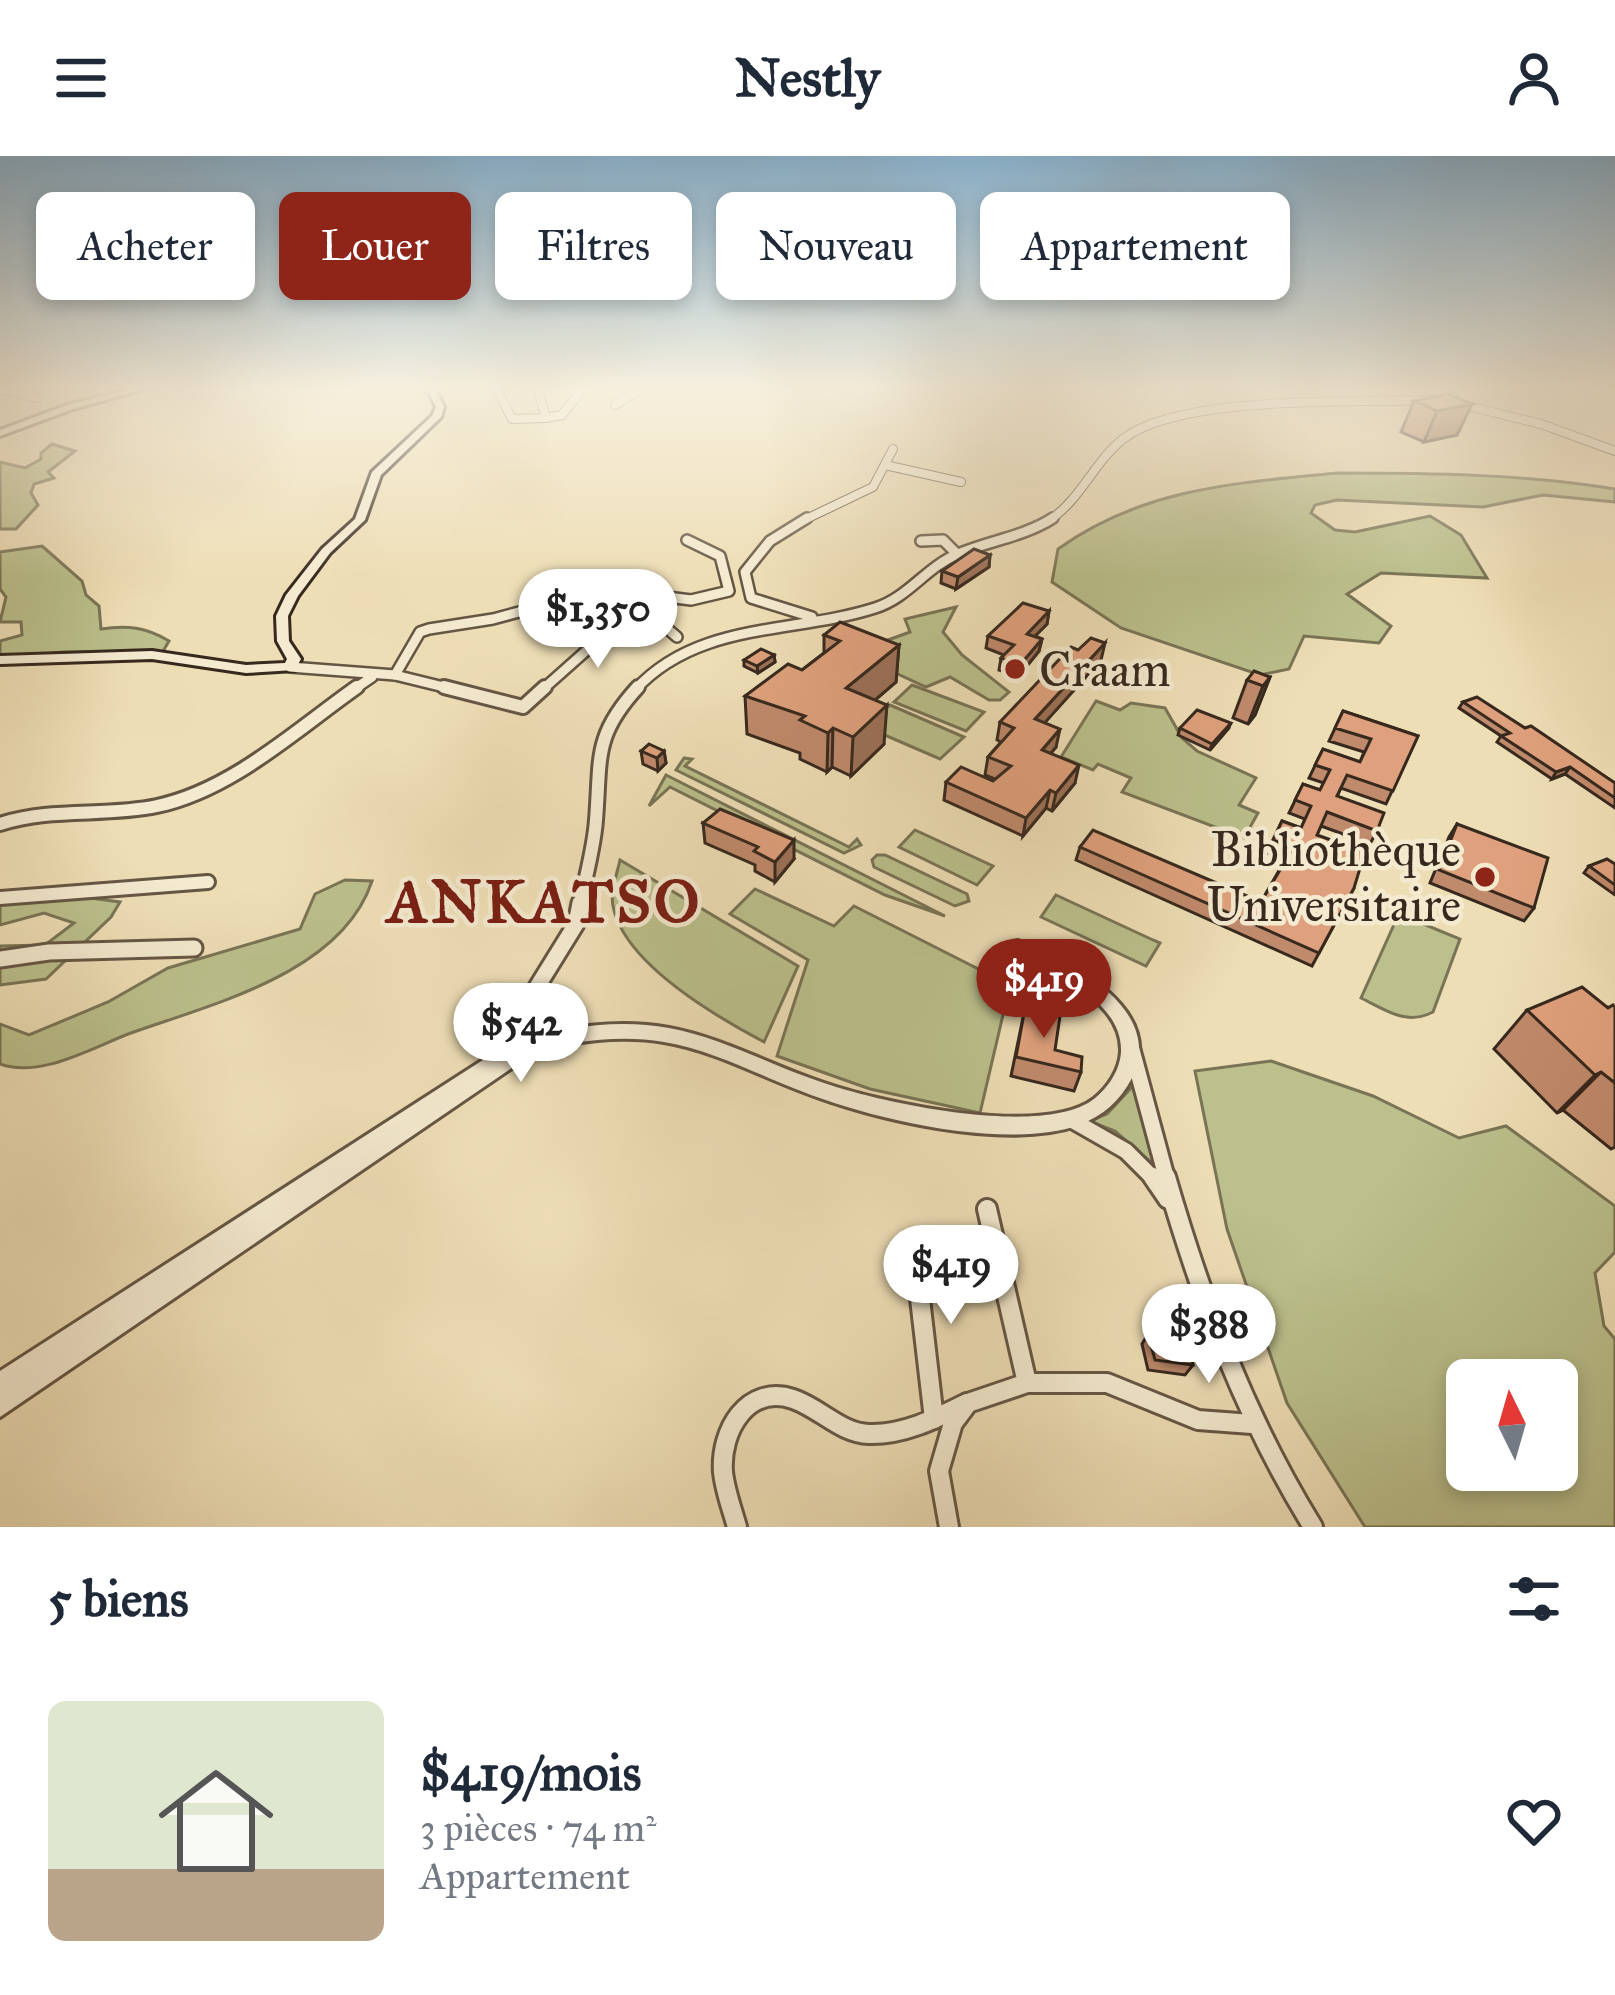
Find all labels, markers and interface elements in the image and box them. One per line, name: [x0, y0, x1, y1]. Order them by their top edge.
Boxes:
icon: menu: [48, 45, 114, 111]
text: Nestly: [735, 45, 880, 111]
icon: person: [1501, 45, 1567, 111]
chip: Acheter: [36, 192, 255, 300]
chip: Louer: [279, 192, 471, 300]
chip: Filtres: [495, 192, 692, 300]
chip: Nouveau: [716, 192, 956, 300]
chip: Appartement: [980, 192, 1290, 300]
pin: $1,350: [500, 569, 696, 671]
text: $1,350: [545, 584, 651, 632]
place label: Craam: [1039, 640, 1171, 699]
marker: Craam: [1002, 656, 1028, 682]
place label: Bibliothèque Universitaire: [1207, 820, 1461, 934]
marker: Bibliothèque Universitaire: [1472, 864, 1498, 890]
district label: ANKATSO: [383, 865, 703, 938]
pin: $419: [973, 939, 1115, 1041]
text: $419: [1003, 954, 1085, 1002]
pin: $542: [450, 983, 592, 1085]
text: $542: [480, 998, 562, 1046]
pin: $419: [880, 1225, 1022, 1327]
text: $419: [910, 1240, 992, 1288]
pin: $388: [1138, 1284, 1280, 1386]
text: $388: [1169, 1299, 1249, 1347]
north arrow: [1446, 1359, 1578, 1491]
map controls: [1446, 1359, 1578, 1491]
icon: filters: [1501, 1566, 1567, 1632]
text: 5 biens: [48, 1568, 189, 1630]
text: $419/mois: [420, 1742, 641, 1804]
icon: home: [144, 1749, 288, 1893]
icon: heart: [1501, 1788, 1567, 1854]
text: 3 pièces · 74 m²: [420, 1804, 657, 1852]
text: Appartement: [420, 1852, 630, 1900]

